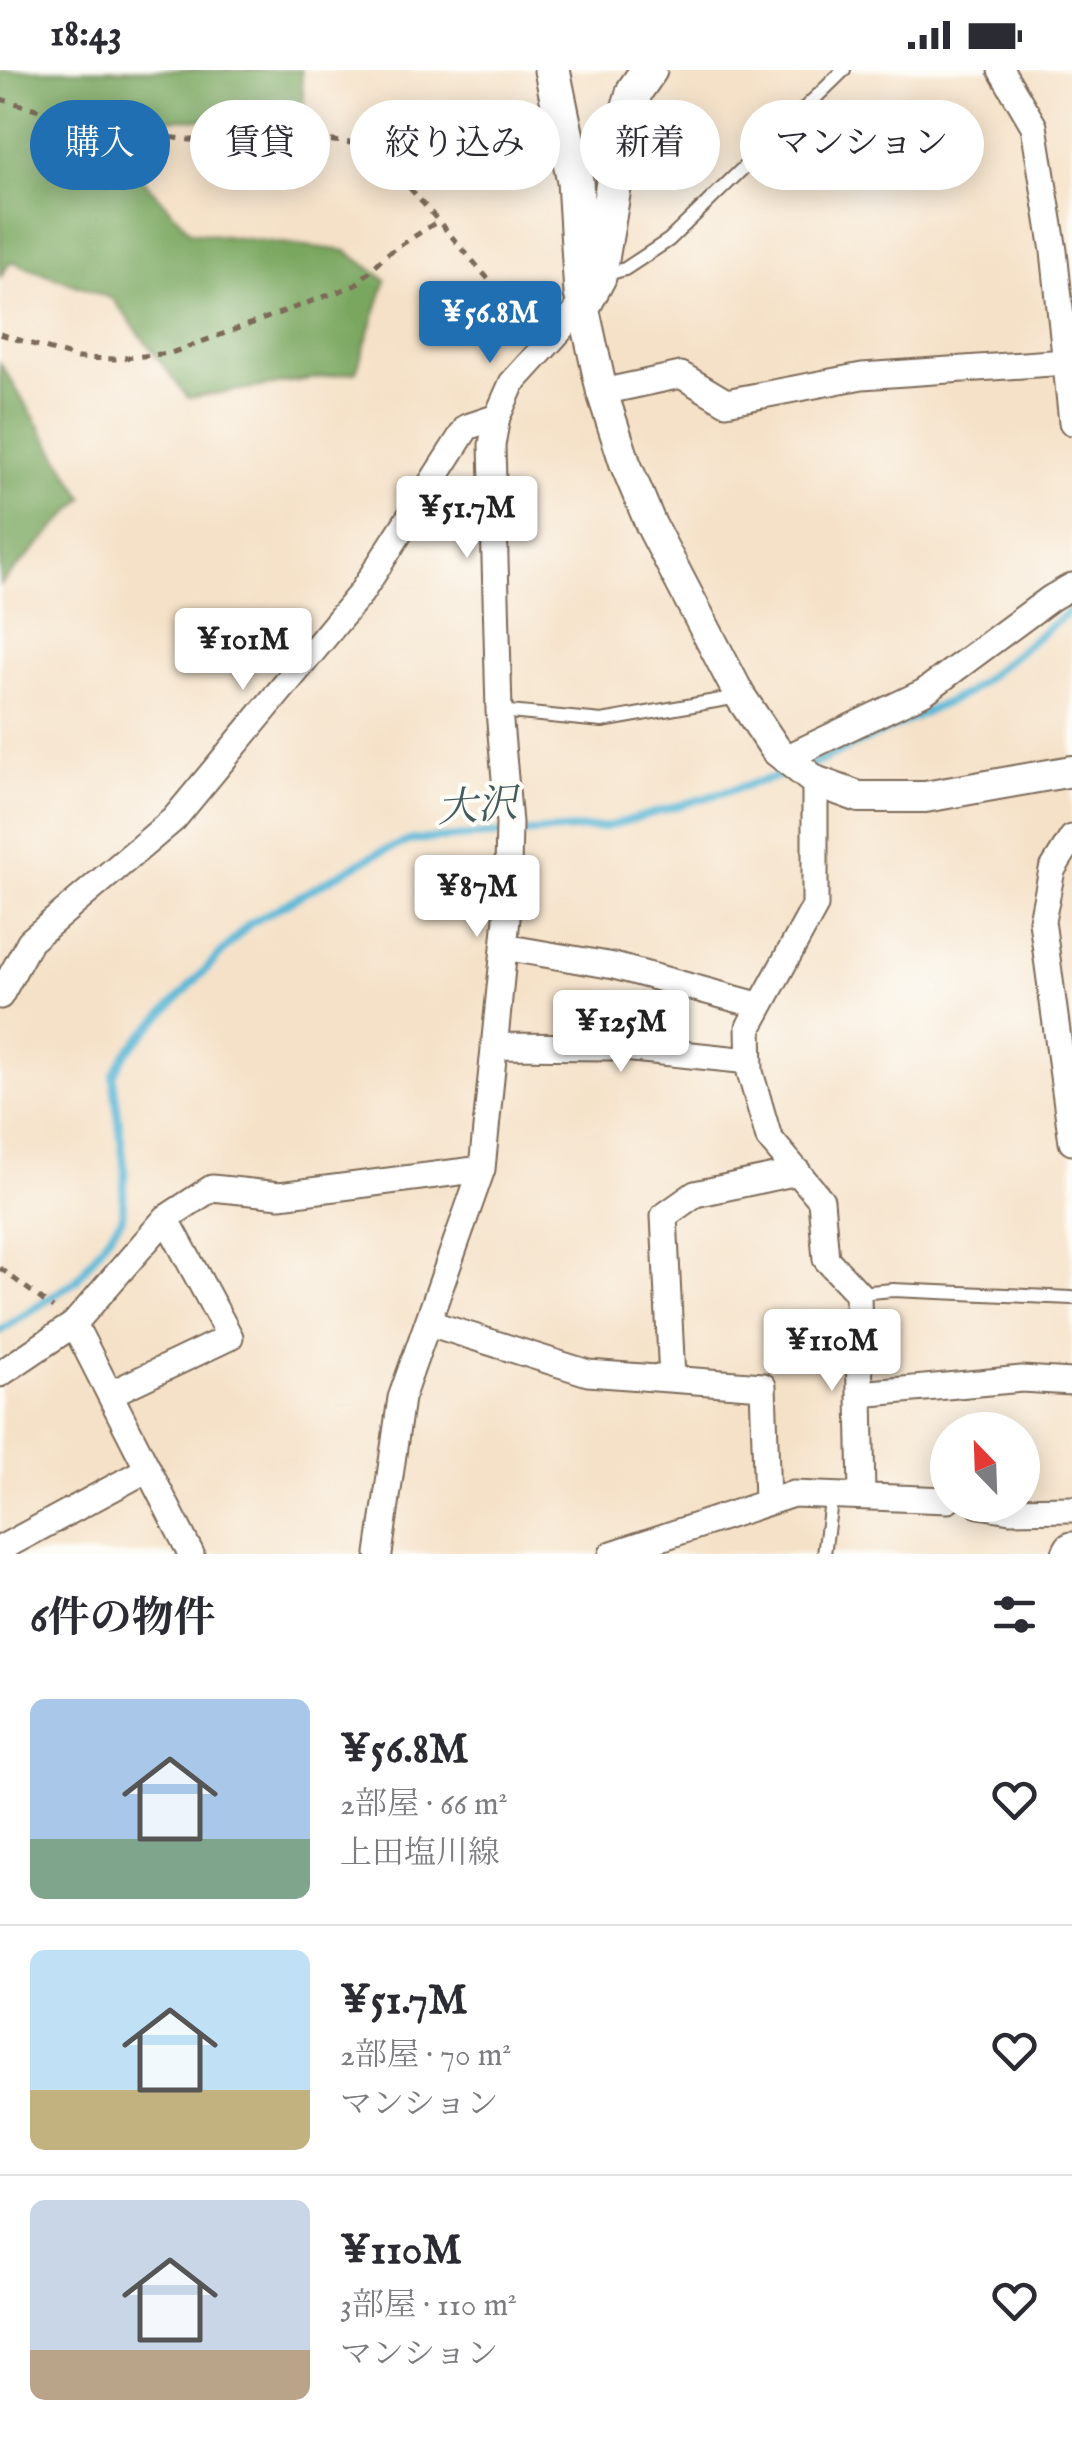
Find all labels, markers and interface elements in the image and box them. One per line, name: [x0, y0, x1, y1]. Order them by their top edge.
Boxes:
text: 18:43: [50, 11, 122, 59]
chip: 購入: [30, 100, 170, 190]
chip: 賃貸: [190, 100, 330, 190]
chip: 絞り込み: [350, 100, 560, 190]
chip: 新着: [580, 100, 720, 190]
chip: マンション: [740, 100, 984, 190]
pin: ¥56.8M: [409, 281, 571, 366]
text: ¥56.8M: [441, 293, 539, 334]
pin: ¥51.7M: [386, 476, 548, 561]
text: ¥51.7M: [418, 488, 516, 529]
pin: ¥101M: [173, 608, 313, 693]
text: ¥101M: [197, 620, 289, 661]
water label: 大沢: [436, 780, 524, 837]
pin: ¥87M: [418, 855, 536, 940]
text: ¥87M: [437, 867, 517, 908]
pin: ¥125M: [551, 990, 691, 1075]
text: ¥125M: [575, 1002, 667, 1043]
pin: ¥110M: [762, 1309, 902, 1394]
text: ¥110M: [786, 1321, 878, 1362]
north arrow: [930, 1412, 1040, 1522]
map controls: [930, 1412, 1040, 1522]
icon: filters: [987, 1587, 1042, 1642]
text: 6件の物件: [30, 1593, 216, 1646]
text: ¥56.8M: [340, 1724, 468, 1777]
icon: home: [110, 1739, 230, 1859]
icon: heart: [987, 1772, 1042, 1827]
text: 2部屋 · 66 m²: [340, 1785, 508, 1826]
text: 上田塩川線: [340, 1834, 500, 1875]
text: ¥51.7M: [340, 1975, 467, 2028]
icon: home: [110, 1990, 230, 2110]
icon: heart: [987, 2023, 1042, 2078]
text: 2部屋 · 70 m²: [340, 2036, 511, 2077]
text: マンション: [340, 2085, 499, 2126]
text: ¥110M: [340, 2225, 462, 2278]
icon: home: [110, 2240, 230, 2360]
icon: heart: [987, 2273, 1042, 2328]
text: 3部屋 · 110 m²: [340, 2286, 517, 2327]
text: マンション: [340, 2335, 499, 2376]

